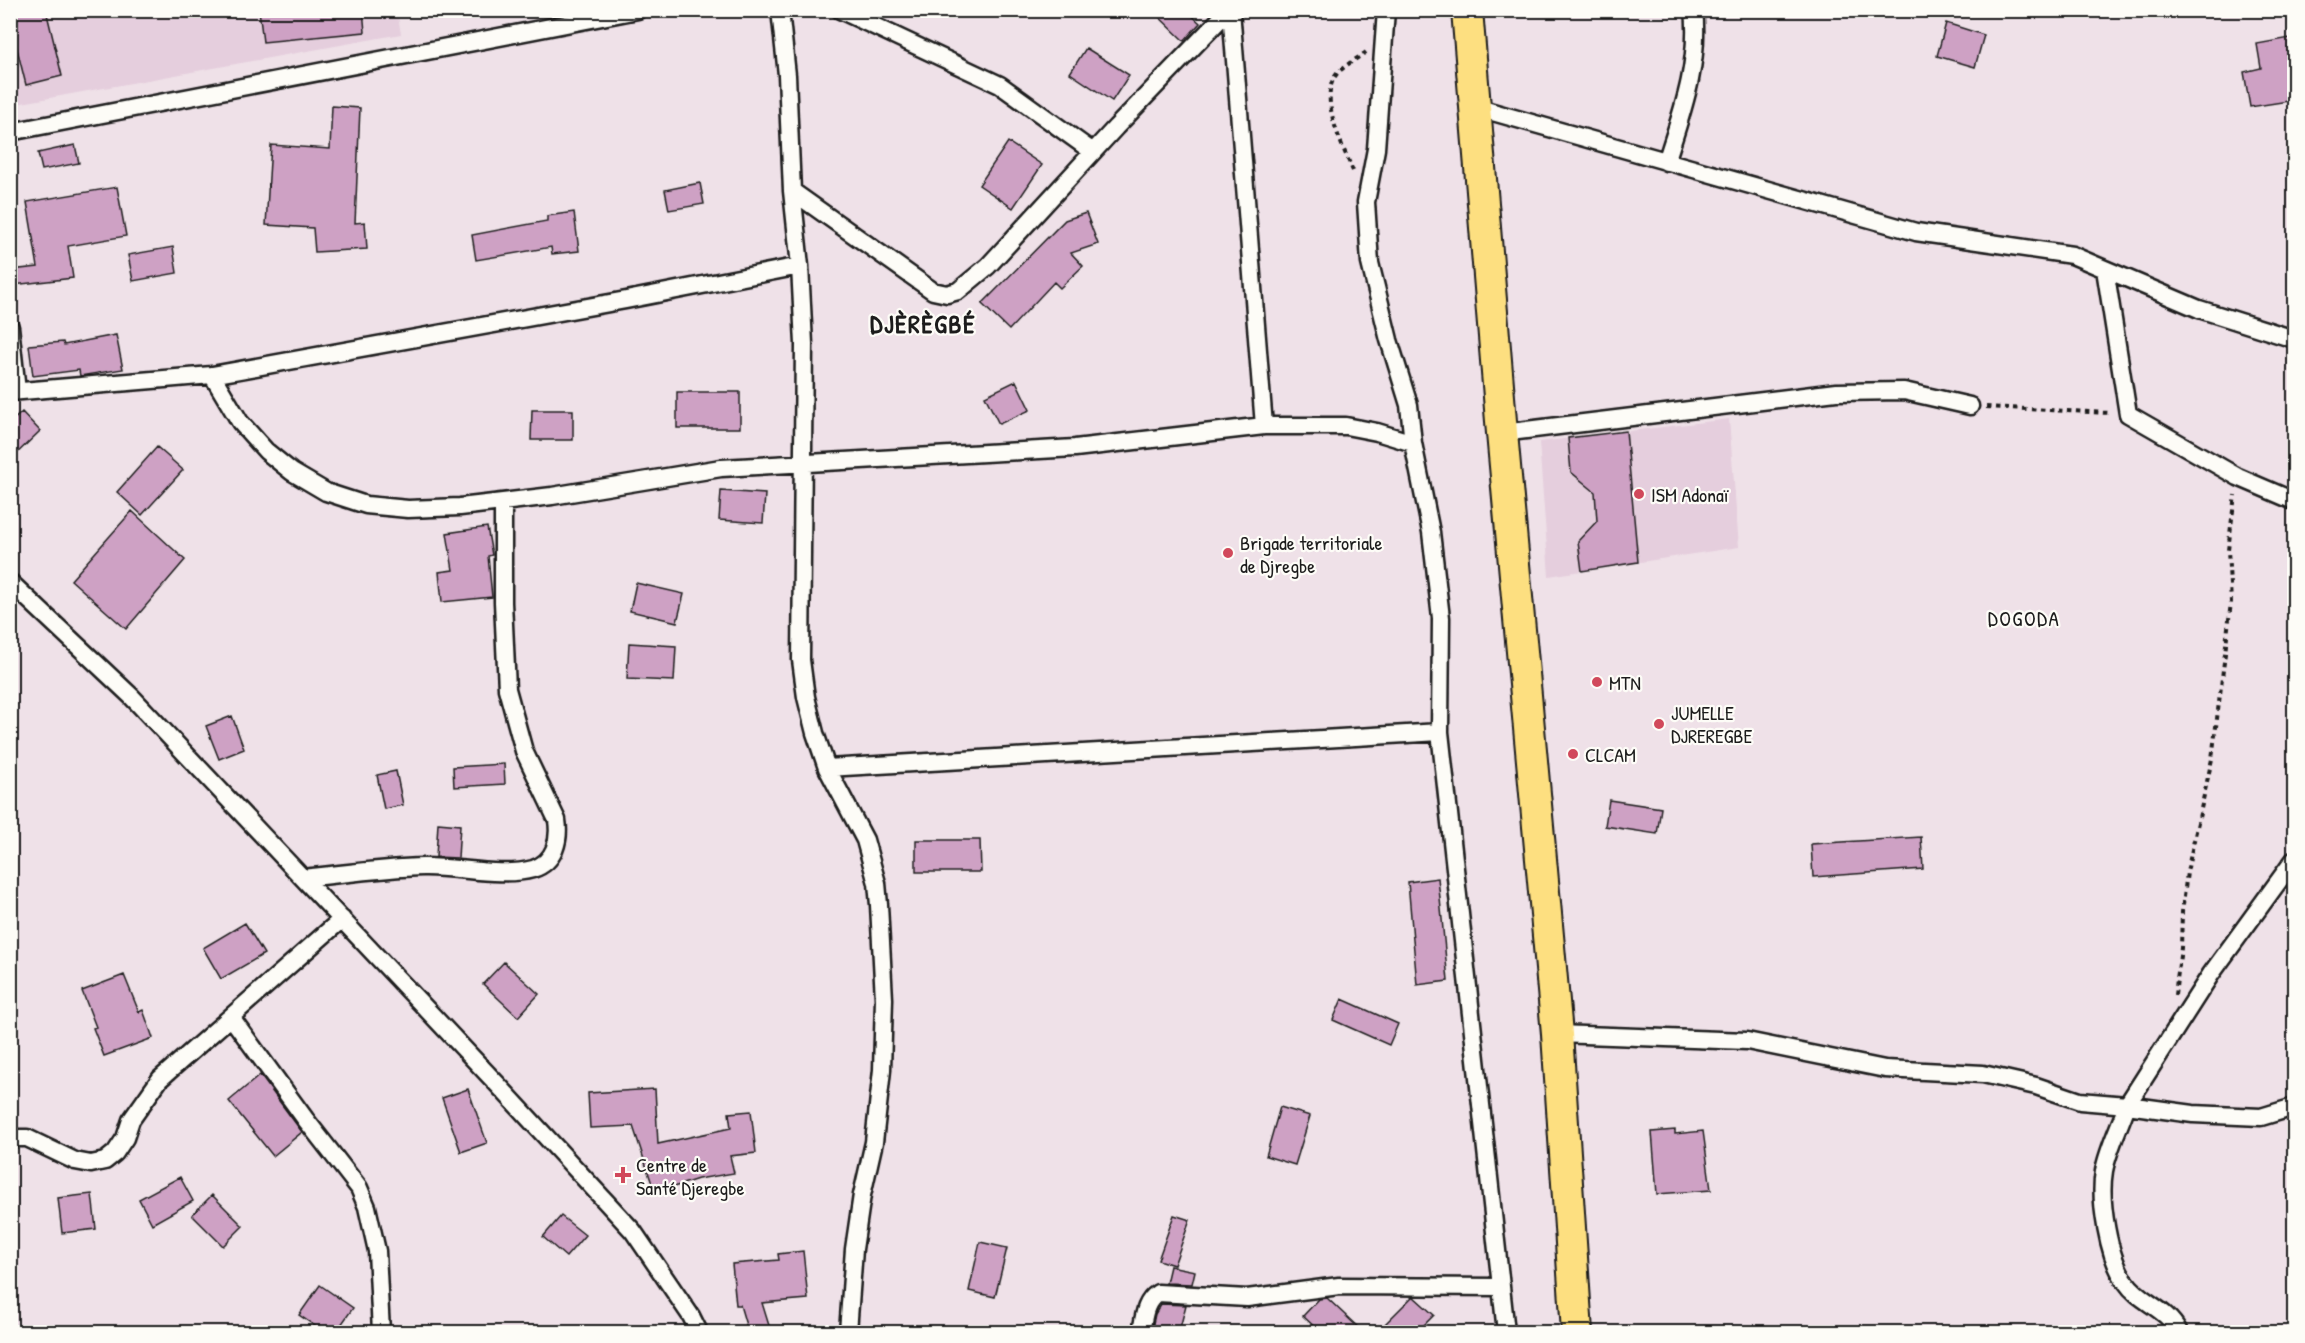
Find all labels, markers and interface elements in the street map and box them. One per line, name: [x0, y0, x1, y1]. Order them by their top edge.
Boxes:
district label: DJÈRÈGBÉ: [870, 306, 976, 341]
place label: ISM Adonaï: [1651, 481, 1729, 508]
marker: ISM Adonaï: [1632, 487, 1646, 501]
place label: Brigade territoriale de Djregbe: [1240, 529, 1382, 579]
marker: Brigade territoriale de Djregbe: [1221, 546, 1235, 560]
district label: DOGODA: [1988, 604, 2060, 633]
place label: MTN: [1609, 669, 1641, 696]
marker: MTN: [1590, 675, 1604, 689]
place label: JUMELLE DJREREGBE: [1671, 699, 1752, 749]
marker: JUMELLE DJREREGBE: [1652, 717, 1666, 731]
place label: CLCAM: [1585, 741, 1636, 768]
marker: CLCAM: [1566, 747, 1580, 761]
place label: Centre de Santé Djeregbe: [636, 1151, 744, 1201]
marker: Centre de Santé Djeregbe: [614, 1166, 632, 1184]

